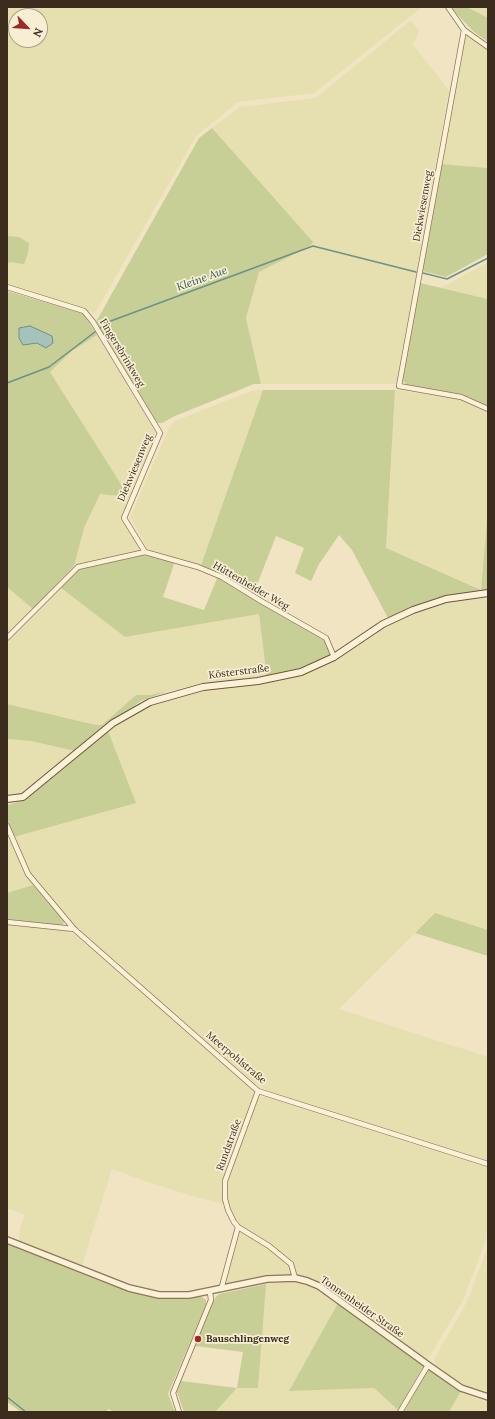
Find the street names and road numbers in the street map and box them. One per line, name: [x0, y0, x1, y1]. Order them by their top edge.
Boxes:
street label: Diekwiesenweg: [411, 169, 435, 243]
street label: Fingersbrinkweg: [97, 317, 147, 389]
street label: Diekwiesenweg: [115, 432, 155, 504]
street label: Hüttenheider Weg: [211, 559, 291, 613]
street label: Kösterstraße: [208, 662, 270, 682]
street label: Meerpohlstraße: [203, 1029, 269, 1087]
street label: Rundstraße: [214, 1117, 244, 1173]
street label: Tonnenheider Straße: [318, 1274, 406, 1340]

